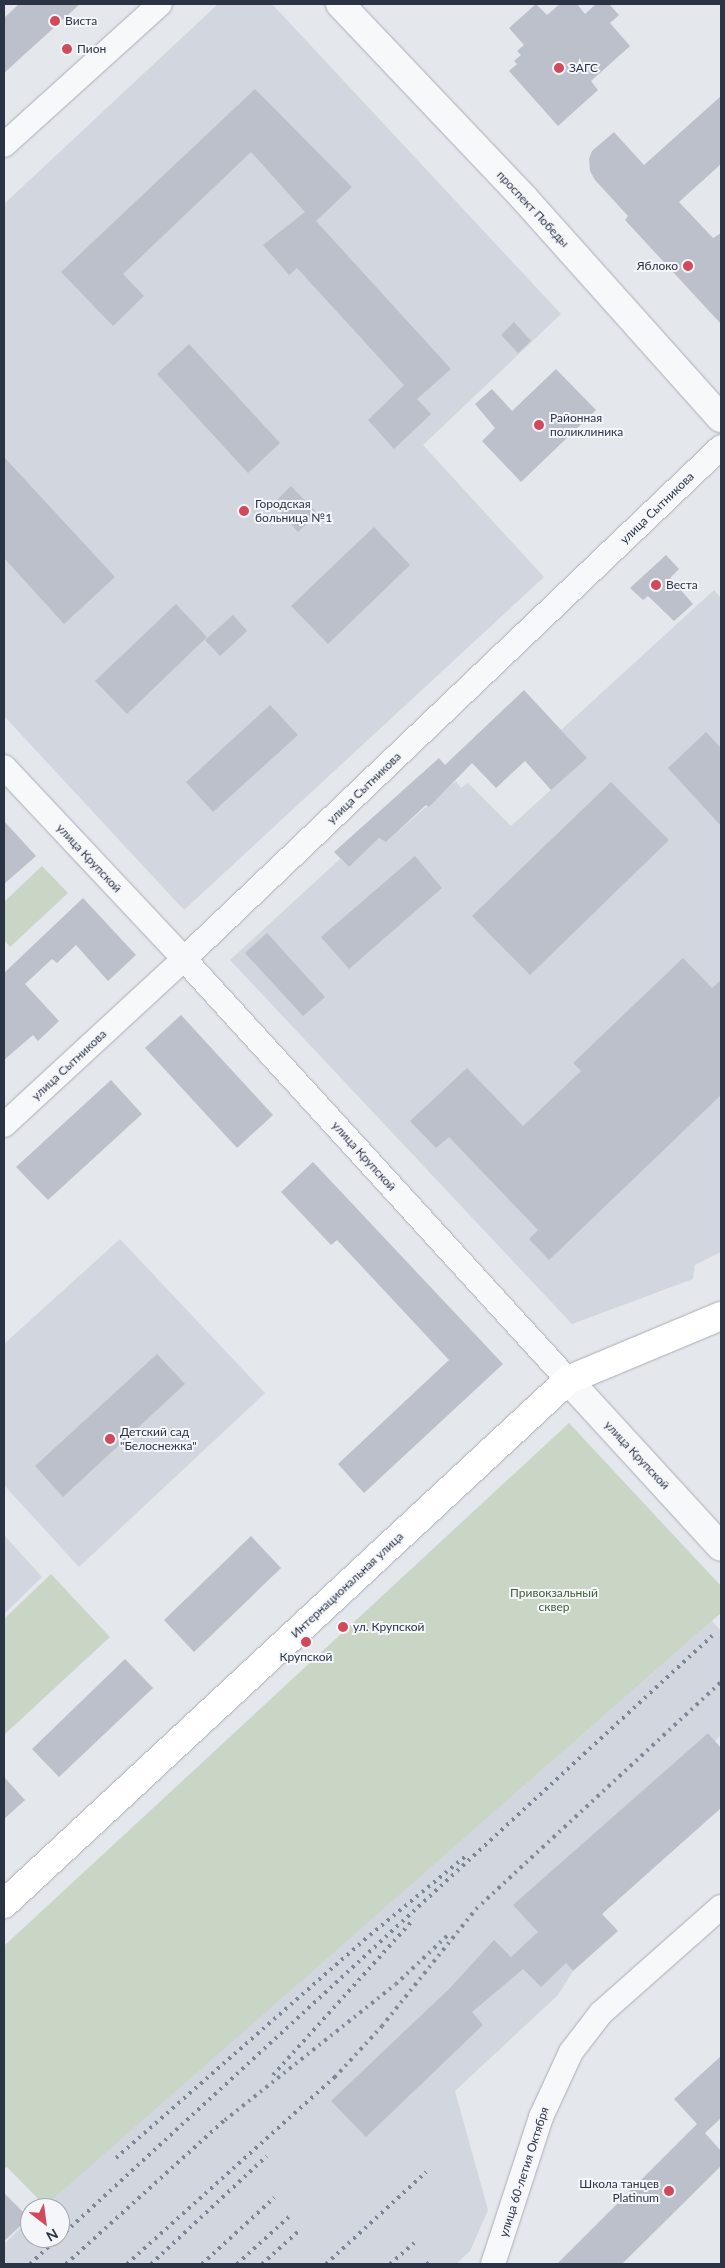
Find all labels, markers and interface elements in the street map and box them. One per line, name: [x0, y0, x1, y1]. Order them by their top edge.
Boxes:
place label: Виста: [65, 14, 97, 28]
marker: Виста: [49, 15, 61, 27]
place label: Пион: [77, 42, 106, 56]
marker: Пион: [61, 43, 73, 55]
place label: ЗАГС: [569, 61, 598, 75]
marker: ЗАГС: [553, 62, 565, 74]
street label: проспект Победы: [494, 168, 572, 250]
place label: Яблоко: [637, 259, 678, 273]
marker: Яблоко: [682, 260, 694, 272]
place label: Районная поликлиника: [550, 411, 623, 439]
marker: Районная поликлиника: [532, 418, 546, 432]
street label: улица Сытникова: [617, 469, 697, 547]
place label: Городская больница №1: [255, 497, 332, 525]
marker: Городская больница №1: [237, 504, 251, 518]
place label: Веста: [666, 578, 698, 592]
marker: Веста: [650, 579, 662, 591]
street label: улица Сытникова: [324, 749, 404, 827]
street label: улица Крупской: [53, 821, 125, 895]
street label: улица Сытникова: [29, 1027, 109, 1103]
street label: улица Крупской: [329, 1118, 399, 1194]
street label: улица Крупской: [601, 1418, 673, 1492]
place label: Детский сад "Белоснежка": [120, 1425, 197, 1453]
marker: Детский сад "Белоснежка": [104, 1433, 116, 1445]
street label: Интернациональная улица: [288, 1529, 406, 1641]
park label: Привокзальный сквер: [510, 1586, 598, 1614]
place label: ул. Крупской: [353, 1620, 424, 1634]
marker: ул. Крупской: [337, 1621, 349, 1633]
marker: Крупской: [300, 1636, 312, 1648]
place label: Крупской: [280, 1650, 332, 1664]
street label: улица 60-летия Октября: [496, 2105, 552, 2239]
place label: Школа танцев Platinum: [579, 2177, 659, 2205]
marker: Школа танцев Platinum: [663, 2185, 675, 2197]
north arrow: [20, 2198, 70, 2248]
text: N: [43, 2225, 61, 2246]

